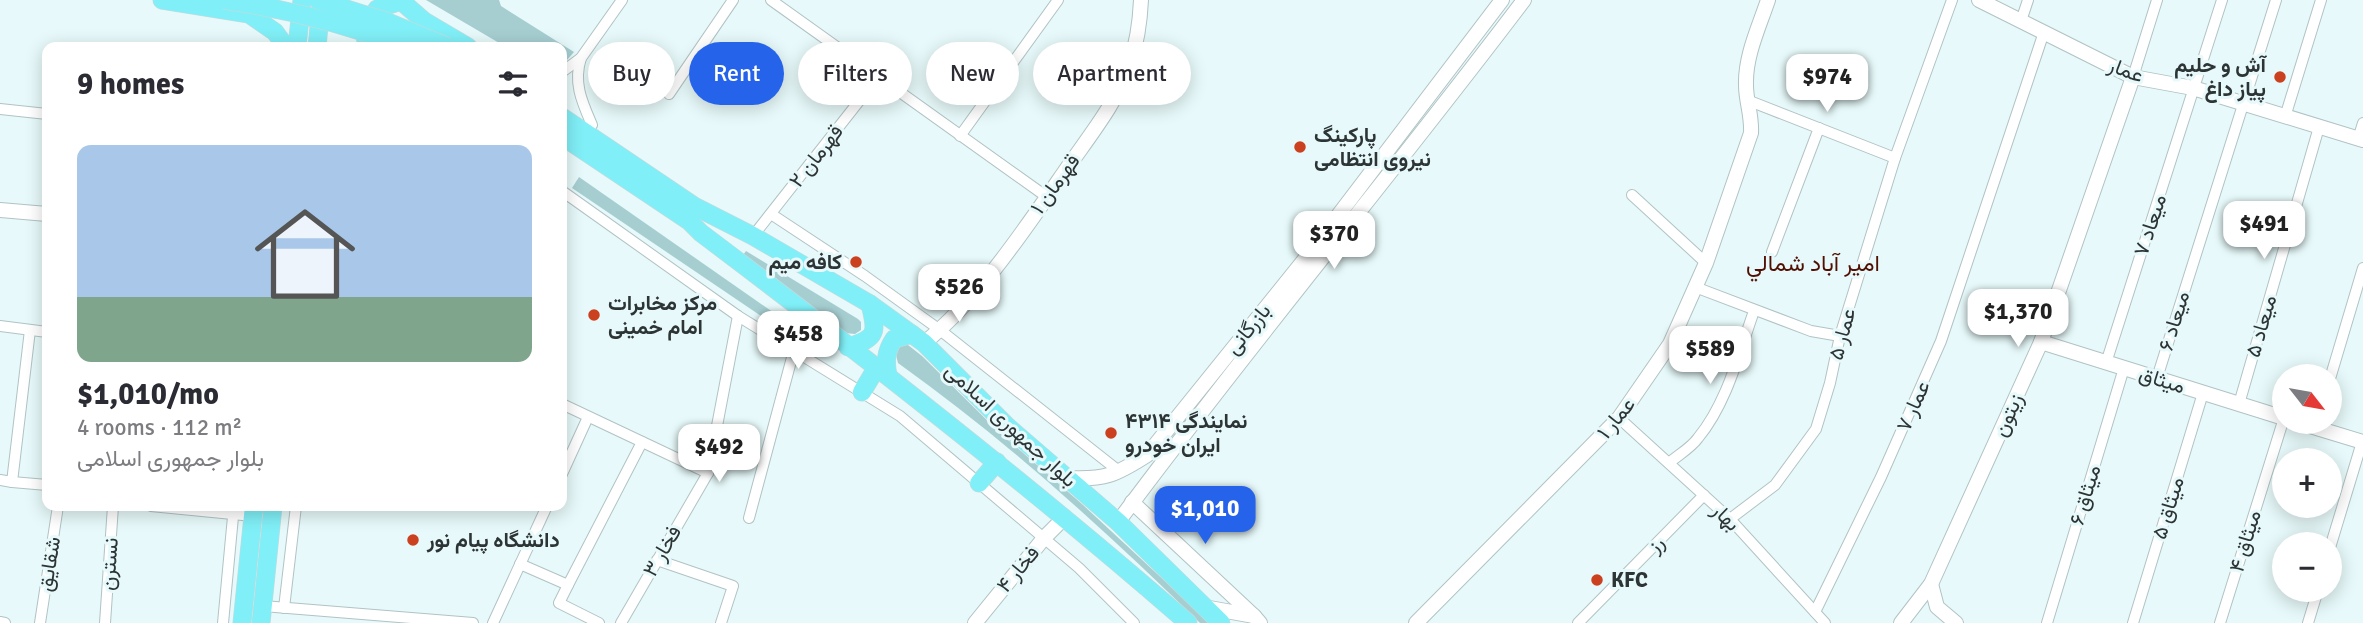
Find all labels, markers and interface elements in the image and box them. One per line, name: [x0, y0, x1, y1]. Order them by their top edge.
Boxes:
chip: Buy: [588, 42, 675, 105]
chip: Rent: [689, 42, 784, 105]
chip: Filters: [798, 42, 912, 105]
chip: New: [926, 42, 1019, 105]
chip: Apartment: [1033, 42, 1191, 105]
street label: عمار: [2104, 51, 2147, 89]
place label: آش و حلیم پیاز داغ: [2174, 52, 2268, 103]
pin: $974: [1786, 54, 1868, 114]
text: $974: [1802, 62, 1852, 91]
icon: filters: [494, 65, 532, 103]
text: 9 homes: [77, 66, 184, 103]
marker: آش و حلیم پیاز داغ: [2272, 69, 2288, 85]
street label: قهرمان ۲: [783, 119, 849, 193]
place label: پارکینگ نیروی انتظامی: [1314, 122, 1431, 172]
marker: پارکینگ نیروی انتظامی: [1292, 139, 1308, 155]
street label: قهرمان ۱: [1024, 149, 1086, 219]
icon: home: [242, 191, 368, 317]
street label: میعاد ۷: [2128, 191, 2172, 259]
pin: $491: [2223, 202, 2305, 261]
text: $491: [2239, 209, 2289, 238]
pin: $370: [1293, 212, 1375, 271]
text: $370: [1309, 219, 1359, 248]
place label: کافه میم: [769, 249, 842, 276]
district label: امیر آباد شمالي: [1746, 249, 1880, 282]
marker: کافه میم: [848, 254, 864, 270]
pin: $526: [918, 264, 1000, 324]
text: $526: [934, 272, 984, 301]
street label: میعاد ۶: [2153, 288, 2195, 354]
place label: مرکز مخابرات امام خمینی: [608, 290, 717, 341]
pin: $1,370: [1961, 290, 2075, 349]
street label: میعاد ۵: [2240, 292, 2282, 360]
text: $1,370: [1984, 297, 2052, 326]
street label: بازرگانی: [1220, 298, 1276, 360]
street label: عمار ۵: [1823, 305, 1861, 363]
marker: مرکز مخابرات امام خمینی: [586, 307, 602, 323]
pin: $458: [757, 312, 839, 371]
text: $458: [773, 319, 823, 348]
pin: $589: [1669, 326, 1751, 386]
text: $589: [1685, 334, 1735, 363]
street label: بلوار جمهوری اسلامی: [940, 357, 1082, 493]
street label: میثاق: [2136, 361, 2188, 399]
north arrow: [2272, 364, 2342, 434]
map controls: [2272, 364, 2342, 602]
text: $1,010/mo: [77, 376, 219, 413]
street label: عمار ۷: [1890, 377, 1936, 435]
street label: زیتون: [1987, 389, 2029, 441]
street label: عمار ۱: [1591, 392, 1641, 444]
place label: نمایندگی ۴۳۱۴ ایران خودرو: [1125, 408, 1248, 458]
text: 4 rooms · 112 m²: [77, 413, 242, 442]
pin: $492: [678, 424, 760, 484]
marker: نمایندگی ۴۳۱۴ ایران خودرو: [1103, 425, 1119, 441]
text: $492: [694, 432, 744, 461]
text: بلوار جمهوری اسلامی: [77, 444, 264, 473]
button: +: [2272, 448, 2342, 518]
street label: میثاق ۶: [2064, 462, 2106, 528]
street label: میثاق ۵: [2146, 474, 2190, 542]
pin: $1,010: [1148, 486, 1262, 546]
text: $1,010: [1171, 494, 1239, 523]
street label: بهار: [1706, 497, 1746, 537]
street label: میثاق ۴: [2223, 507, 2267, 575]
street label: فخار ۳: [637, 521, 687, 581]
place label: دانشگاه پیام نور: [426, 527, 560, 554]
street label: رز: [1641, 530, 1670, 559]
marker: دانشگاه پیام نور: [405, 532, 421, 548]
button: −: [2272, 532, 2342, 602]
street label: شقایق: [32, 535, 66, 593]
street label: نسترن: [94, 537, 124, 591]
street label: فخار ۴: [991, 540, 1045, 598]
place label: KFC: [1611, 567, 1648, 593]
marker: KFC: [1589, 572, 1605, 588]

